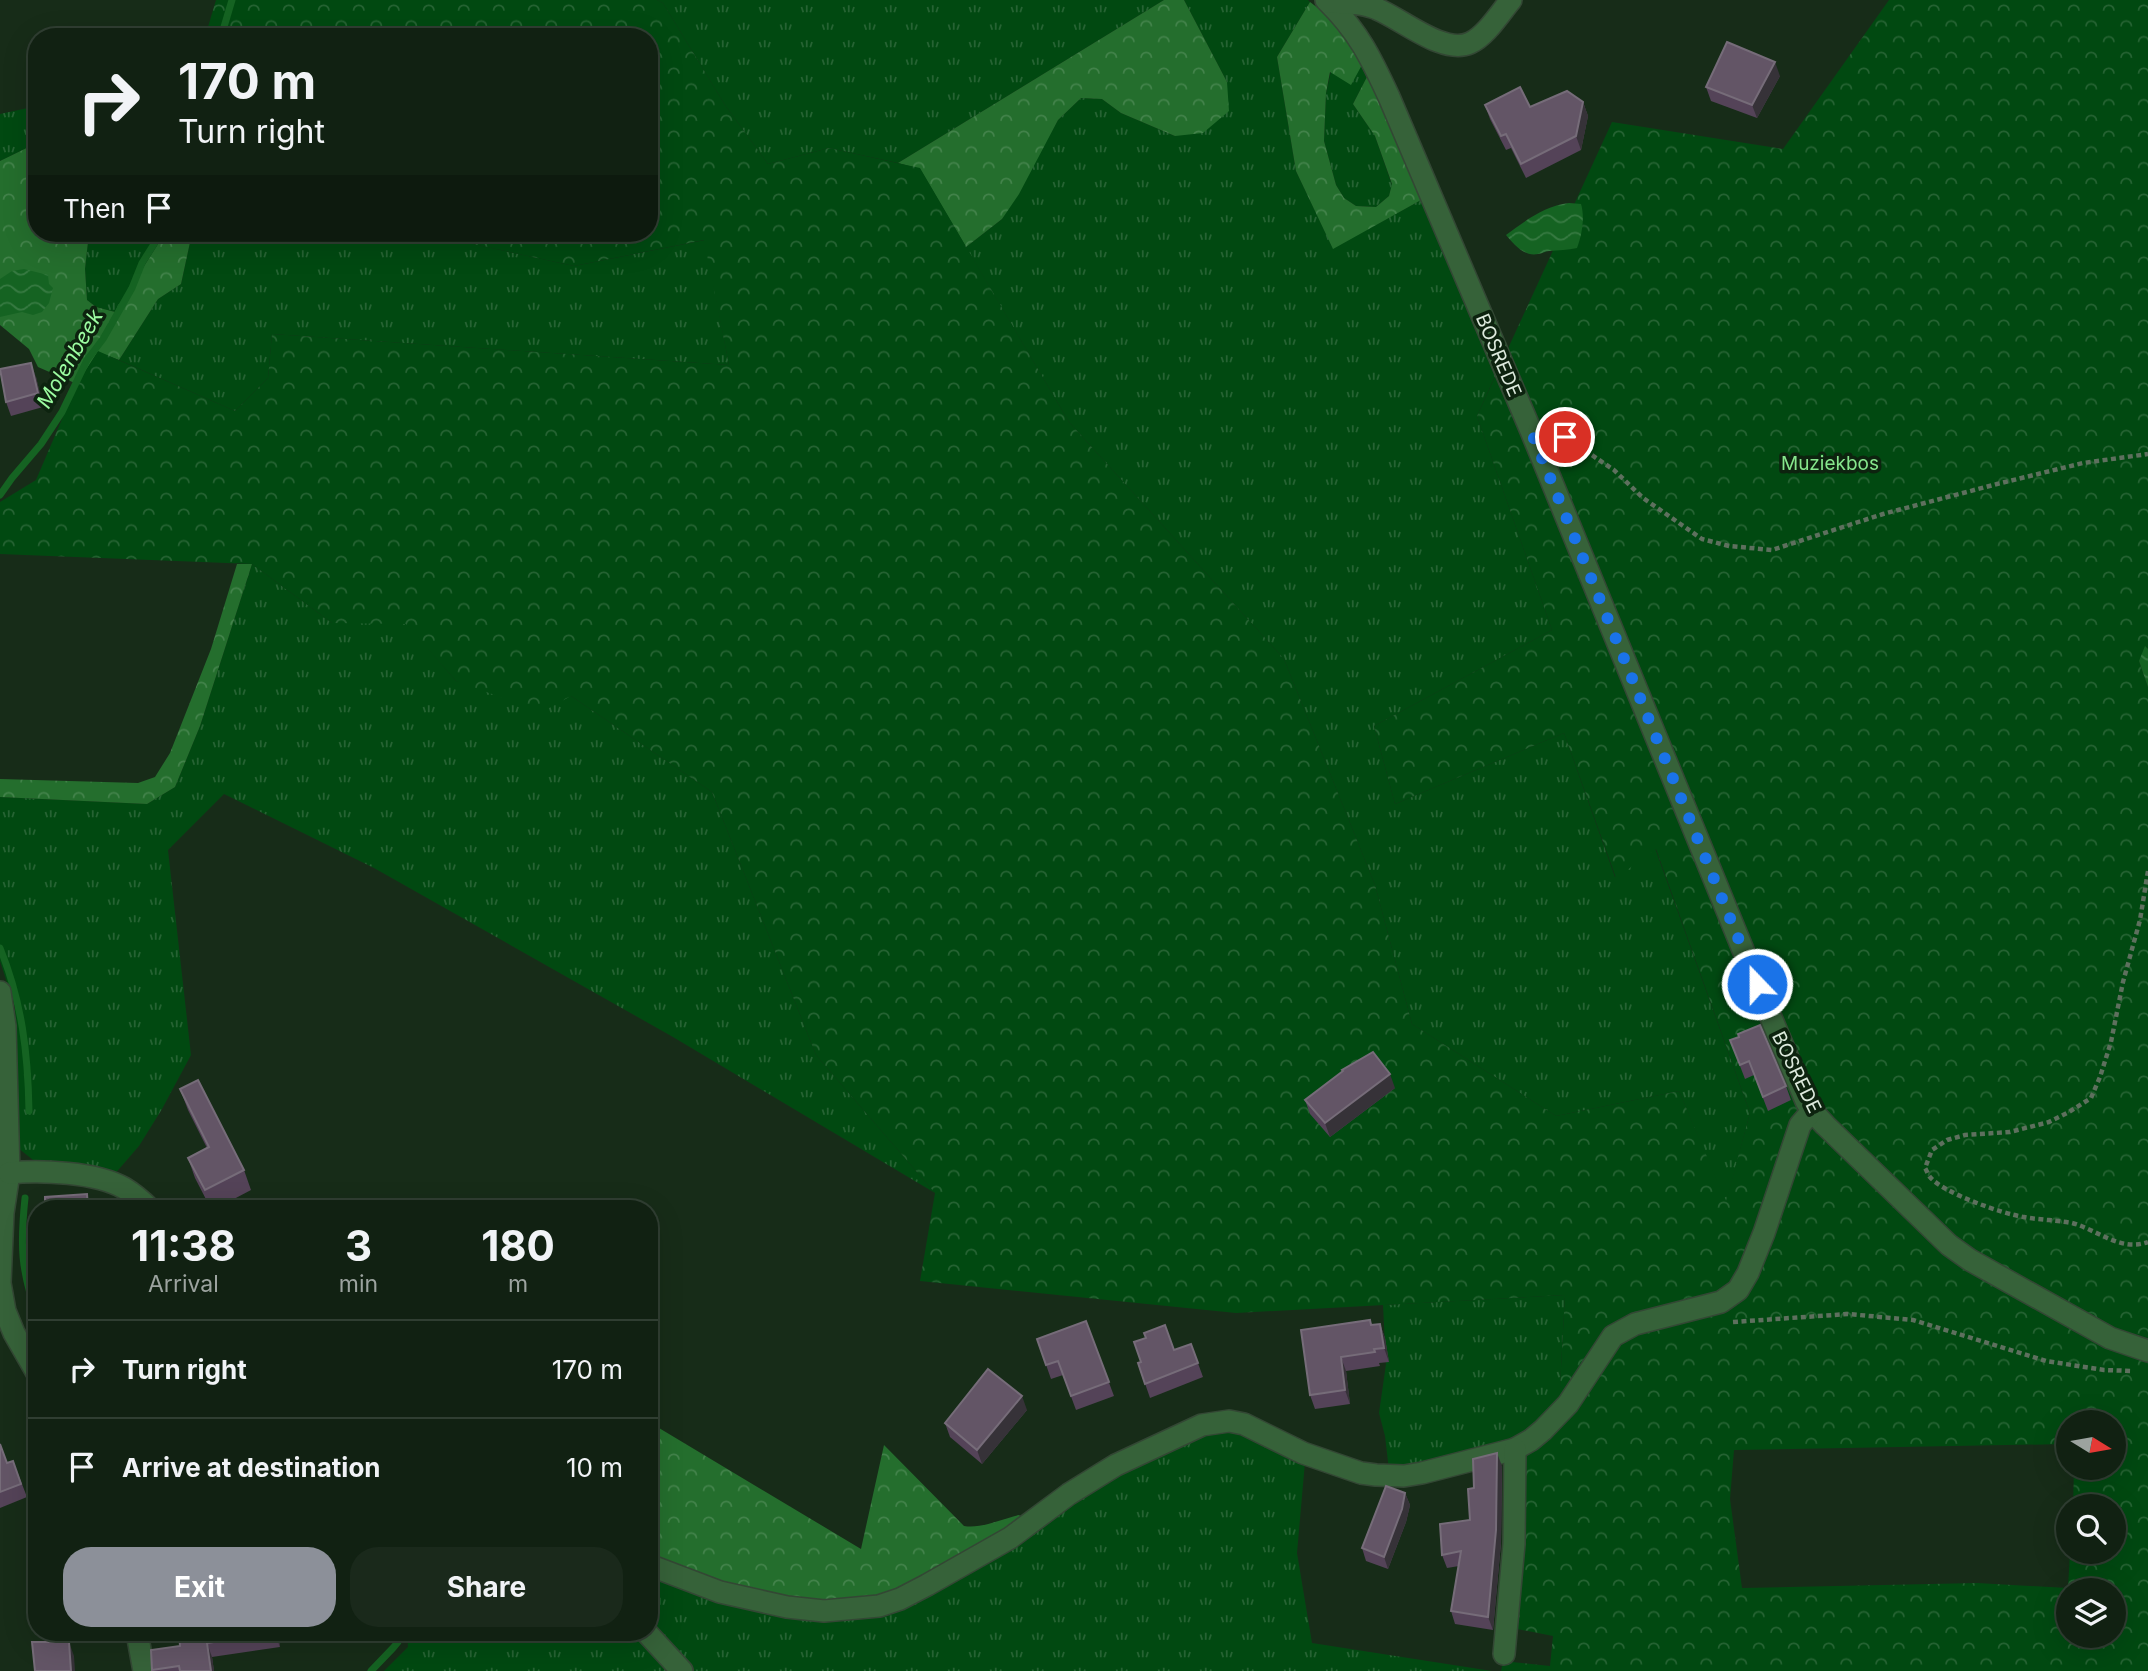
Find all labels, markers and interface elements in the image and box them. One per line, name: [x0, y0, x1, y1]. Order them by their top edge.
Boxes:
text: 170 m: [178, 52, 316, 111]
icon: right: [63, 56, 154, 147]
text: Turn right: [178, 112, 325, 151]
icon: arrive: [140, 189, 178, 227]
text: Then: [63, 193, 126, 224]
water label: Molenbeek: [31, 305, 108, 413]
street label: BOSREDE: [1471, 310, 1526, 400]
pin: [1535, 407, 1595, 467]
icon: arrive: [1546, 418, 1584, 456]
park label: Muziekbos: [1781, 452, 1879, 475]
position arrow: [1720, 947, 1794, 1021]
street label: BOSREDE: [1767, 1028, 1826, 1117]
text: 11:38: [131, 1220, 236, 1271]
text: 3: [345, 1220, 372, 1271]
text: 180: [481, 1220, 555, 1271]
text: Arrival: [148, 1270, 219, 1298]
text: min: [339, 1270, 378, 1298]
text: m: [508, 1270, 528, 1298]
icon: right: [63, 1350, 101, 1388]
text: Turn right: [122, 1354, 247, 1385]
text: 170 m: [552, 1354, 623, 1385]
north arrow: [2056, 1410, 2126, 1480]
map controls: [2056, 1410, 2126, 1648]
icon: arrive: [63, 1448, 101, 1486]
text: Arrive at destination: [122, 1452, 381, 1483]
text: 10 m: [566, 1452, 623, 1483]
button: search: [2056, 1494, 2126, 1564]
button: Exit: [63, 1547, 336, 1627]
button: Share: [350, 1547, 623, 1627]
button: layers: [2056, 1578, 2126, 1648]

